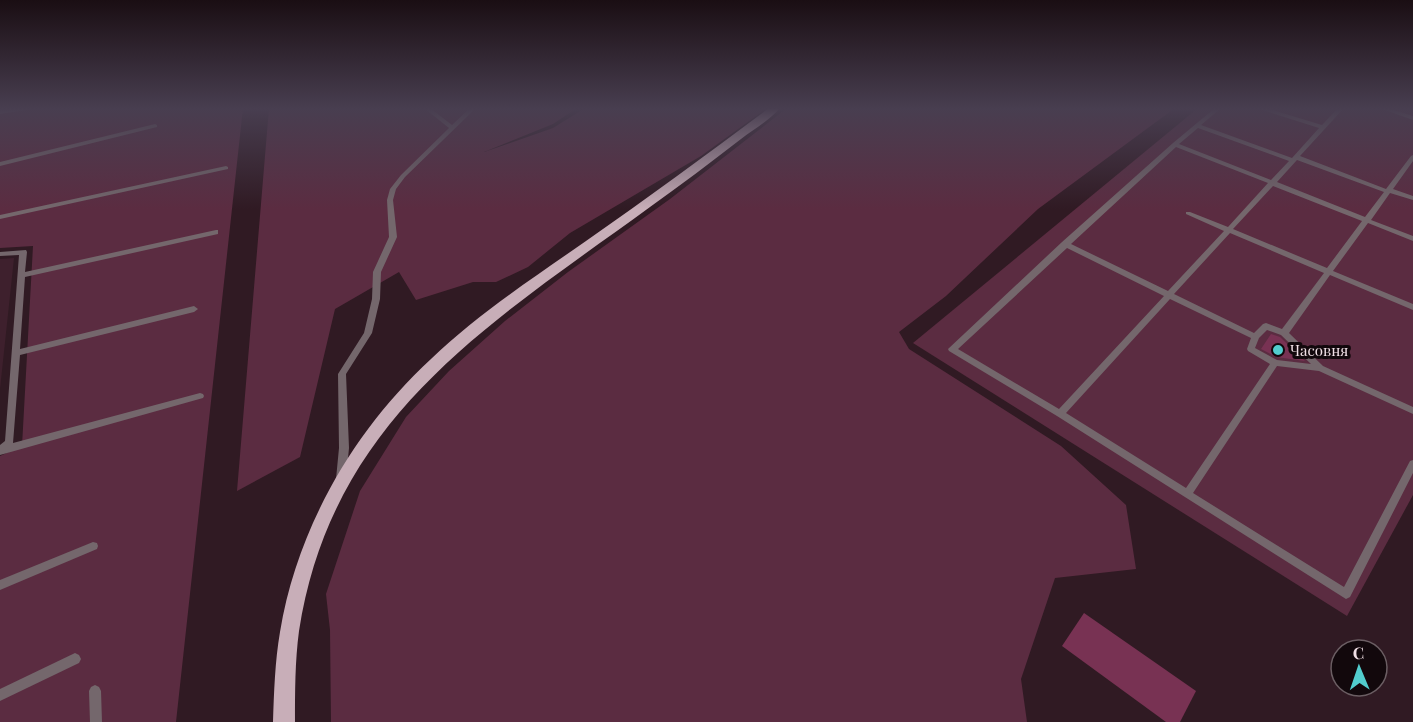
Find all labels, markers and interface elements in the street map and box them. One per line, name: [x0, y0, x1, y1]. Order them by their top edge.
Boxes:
place label: Часовня: [1290, 340, 1348, 360]
marker: Часовня: [1271, 343, 1285, 357]
north arrow: [1329, 638, 1389, 698]
text: С: [1352, 642, 1364, 663]

